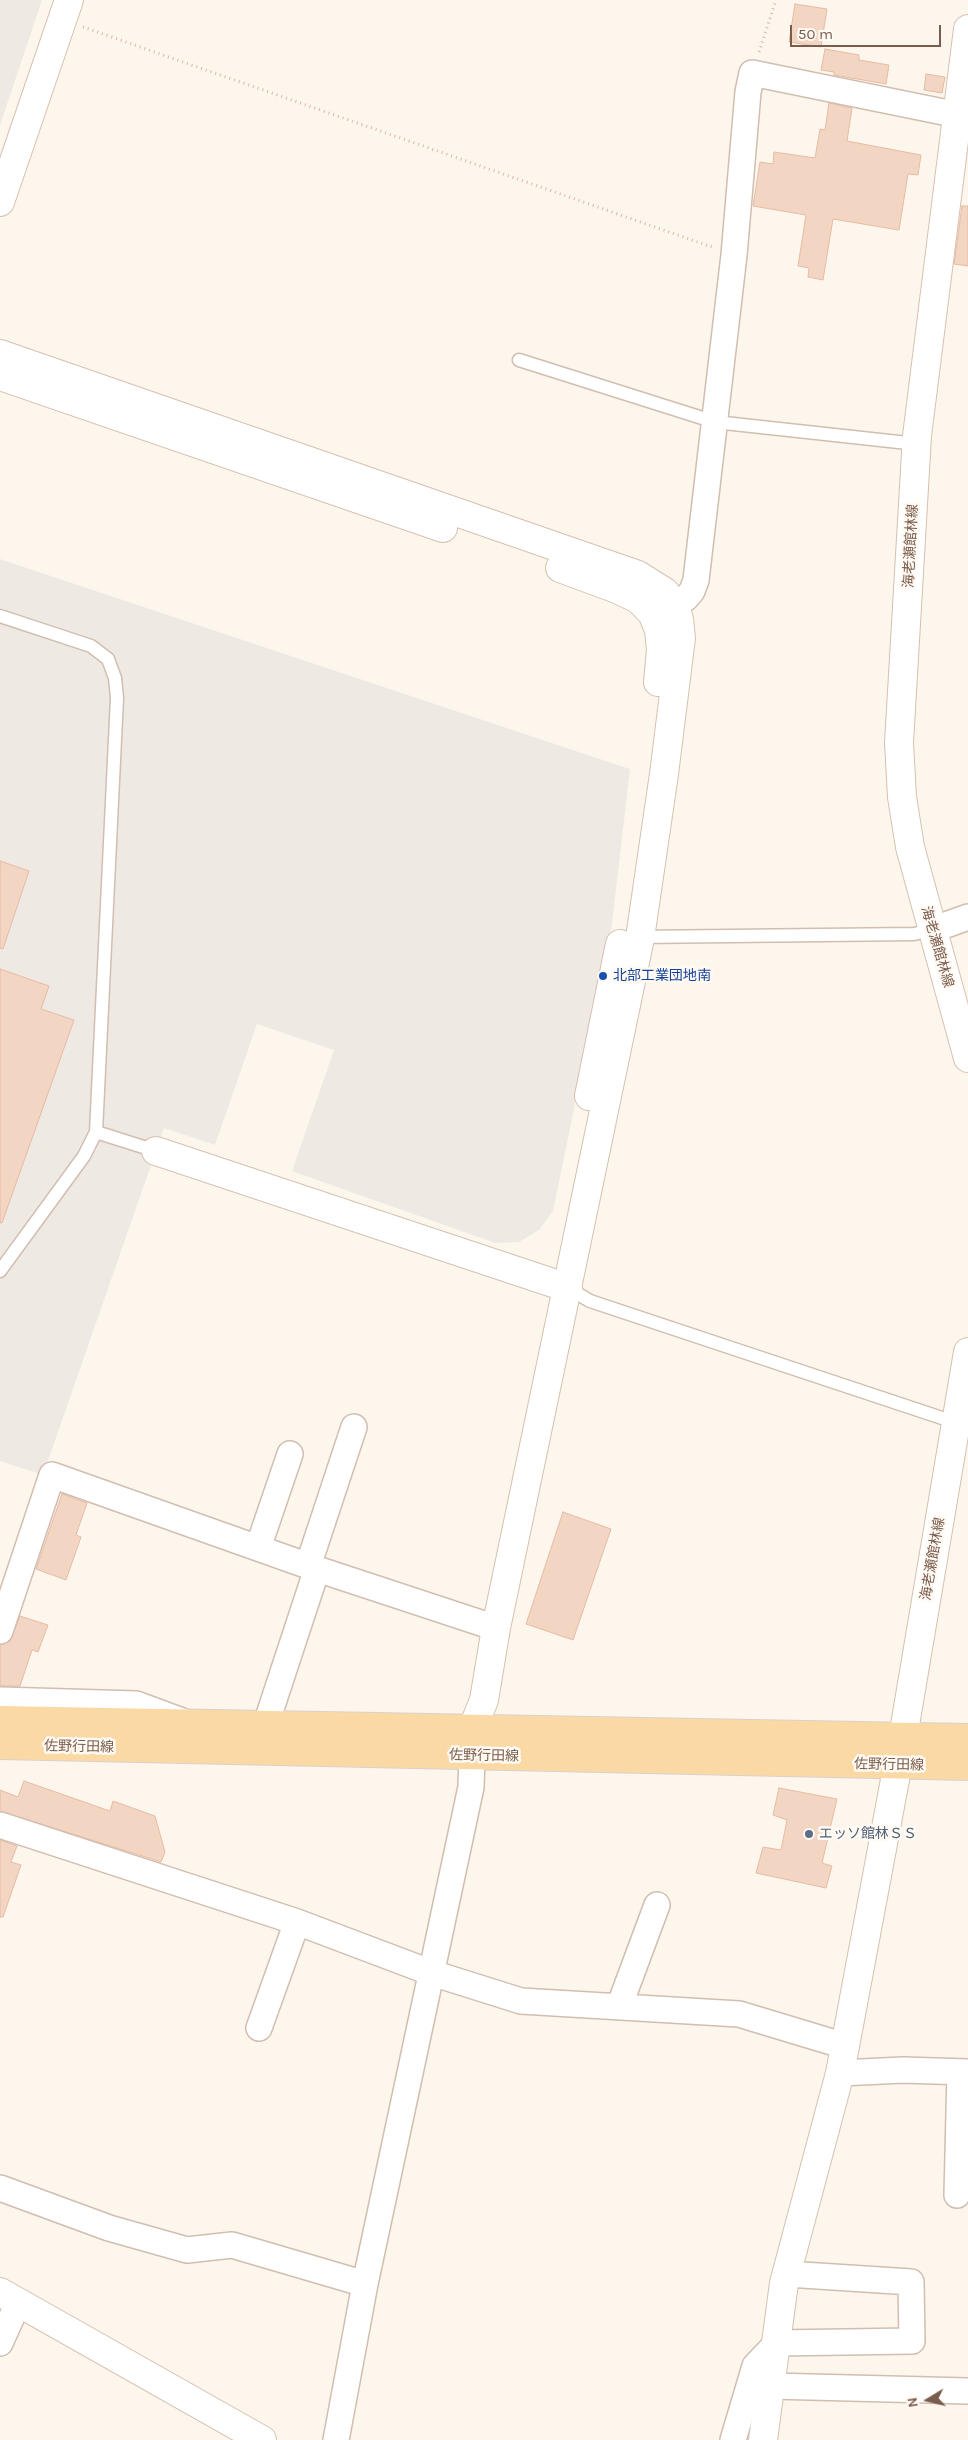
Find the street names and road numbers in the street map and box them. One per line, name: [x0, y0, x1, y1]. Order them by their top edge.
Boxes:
street label: 海老瀬館林線: [900, 504, 922, 588]
street label: 海老瀬館林線: [917, 904, 957, 990]
street label: 海老瀬館林線: [917, 1516, 949, 1602]
street label: 佐野行田線: [44, 1738, 114, 1756]
street label: 佐野行田線: [449, 1747, 519, 1765]
street label: 佐野行田線: [854, 1756, 924, 1774]

